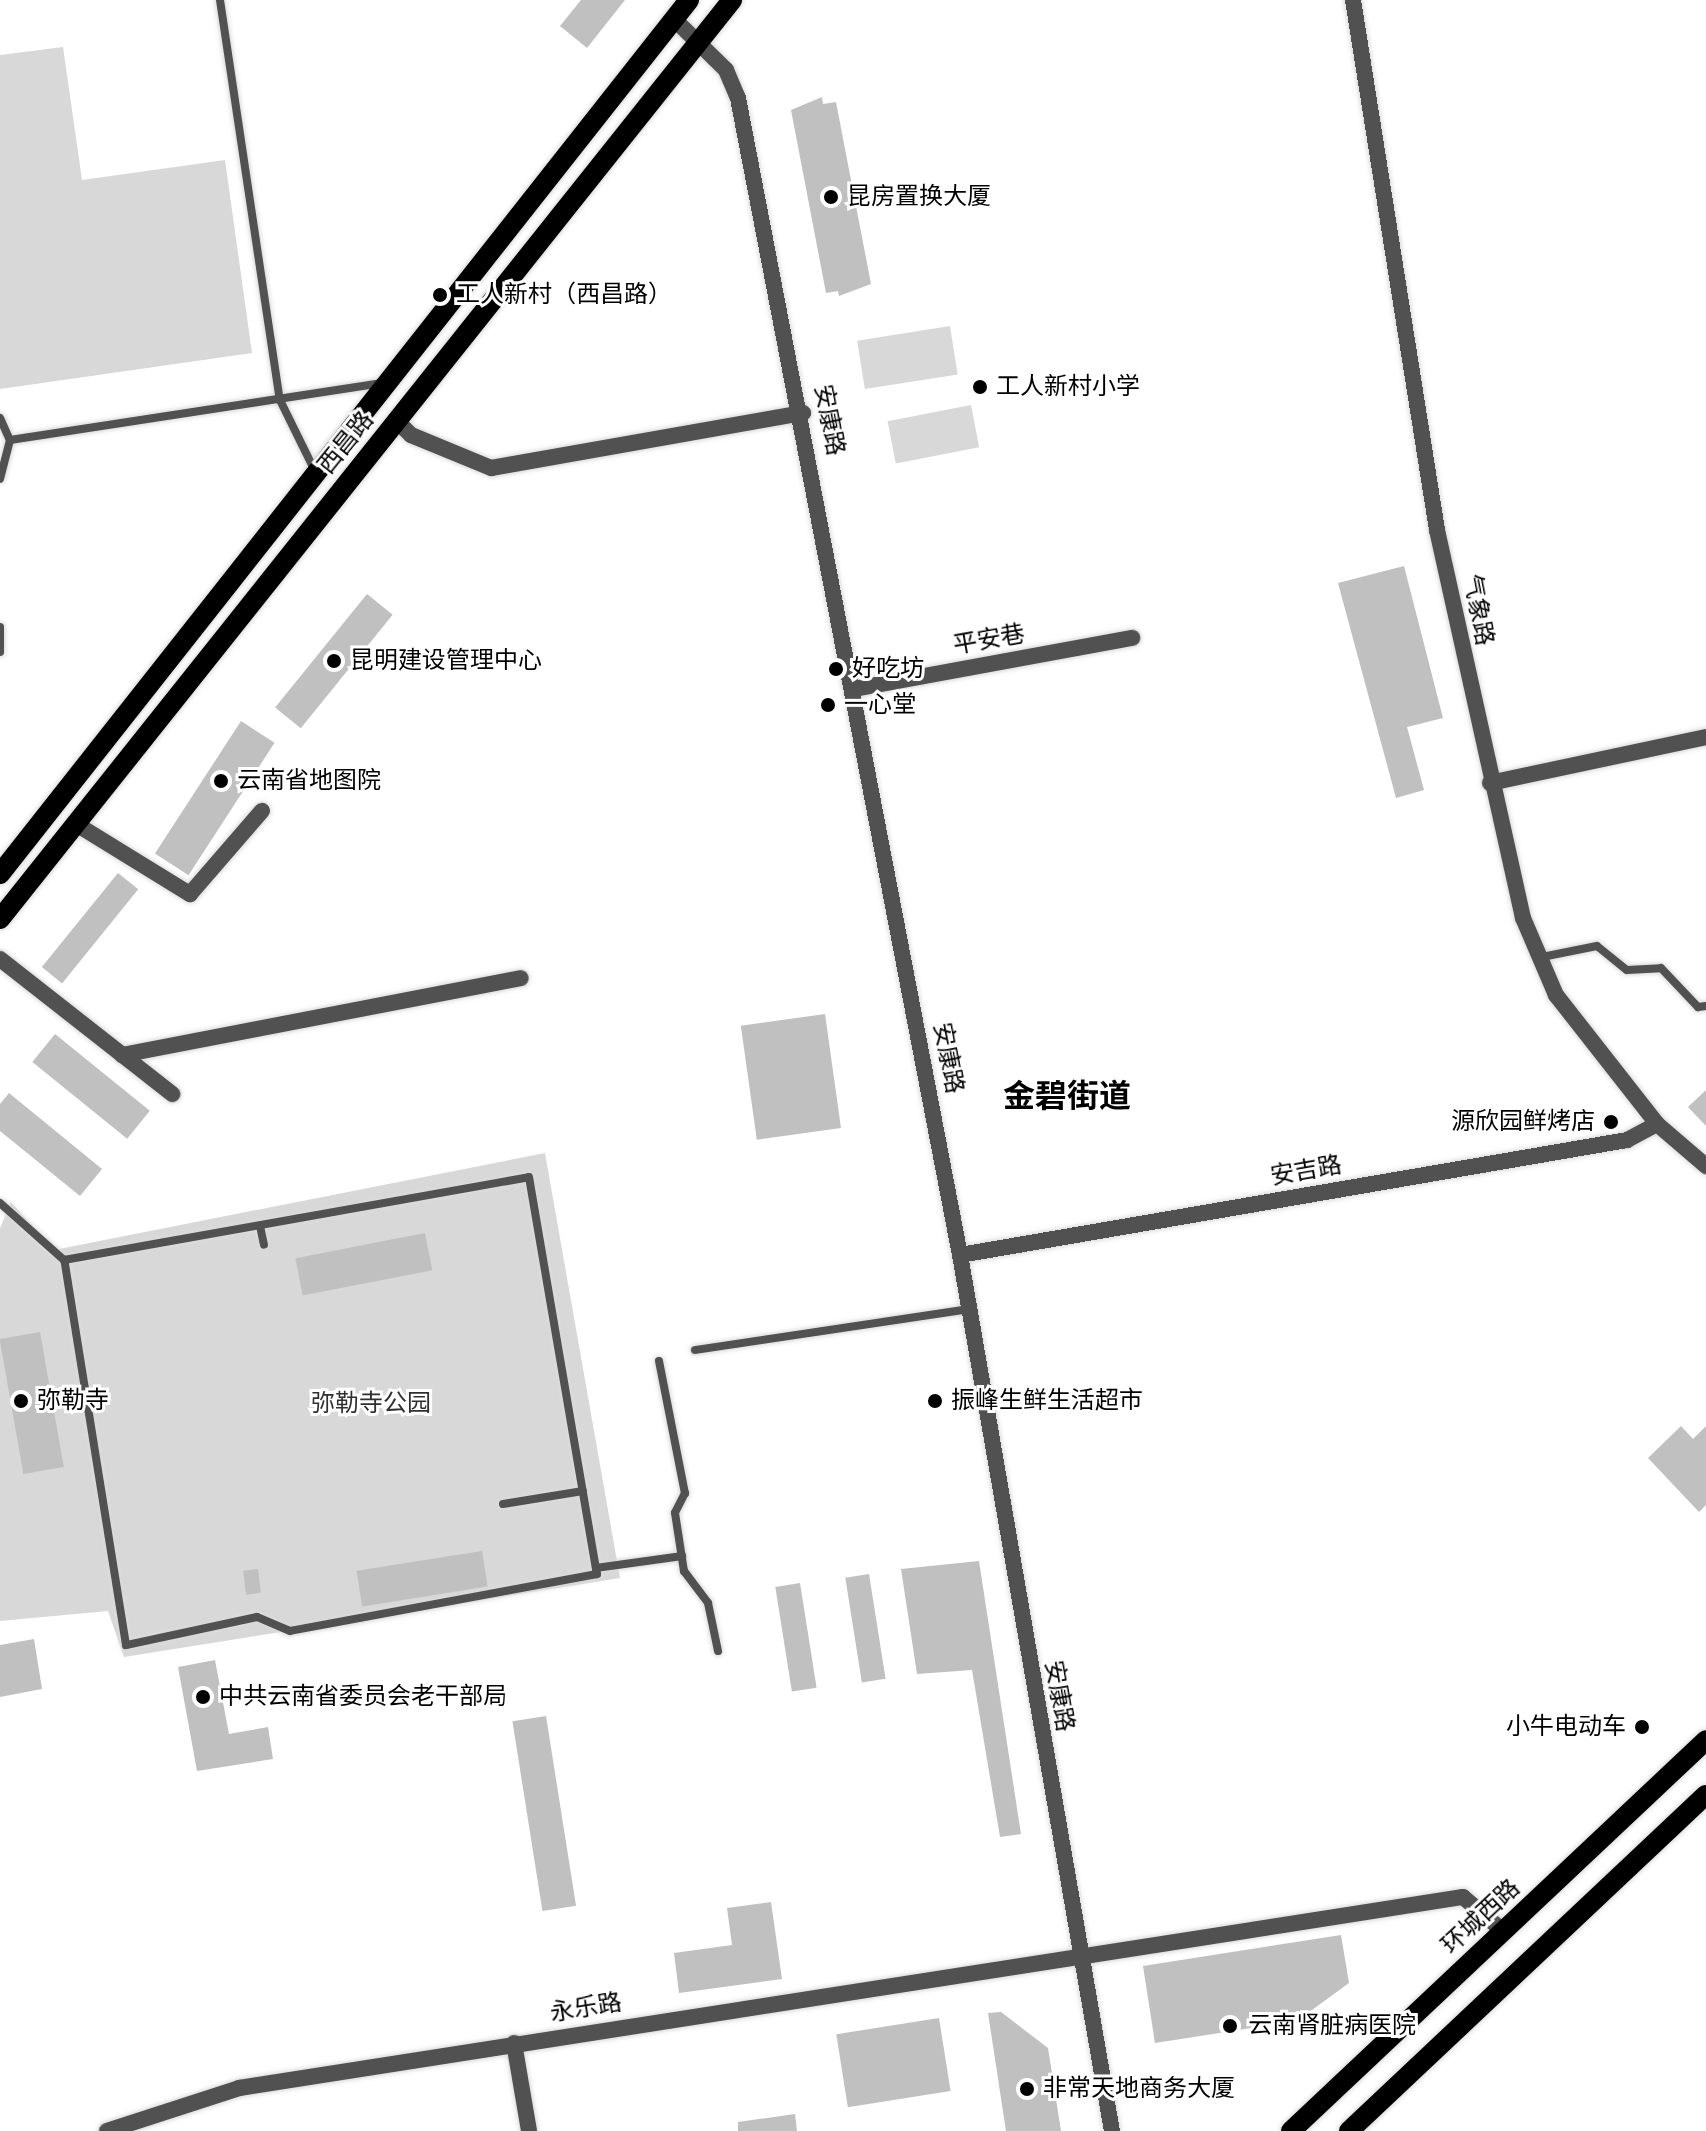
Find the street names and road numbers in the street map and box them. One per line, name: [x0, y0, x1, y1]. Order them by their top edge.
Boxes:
street label: 安康路: [808, 382, 850, 458]
street label: 西昌路: [312, 406, 380, 480]
street label: 气象路: [1457, 572, 1499, 648]
street label: 平安巷: [951, 620, 1027, 660]
street label: 安康路: [927, 1020, 969, 1096]
street label: 安吉路: [1268, 1151, 1344, 1191]
street label: 安康路: [1039, 1658, 1079, 1734]
street label: 环城西路: [1436, 1874, 1526, 1960]
street label: 永乐路: [548, 1988, 624, 2028]

